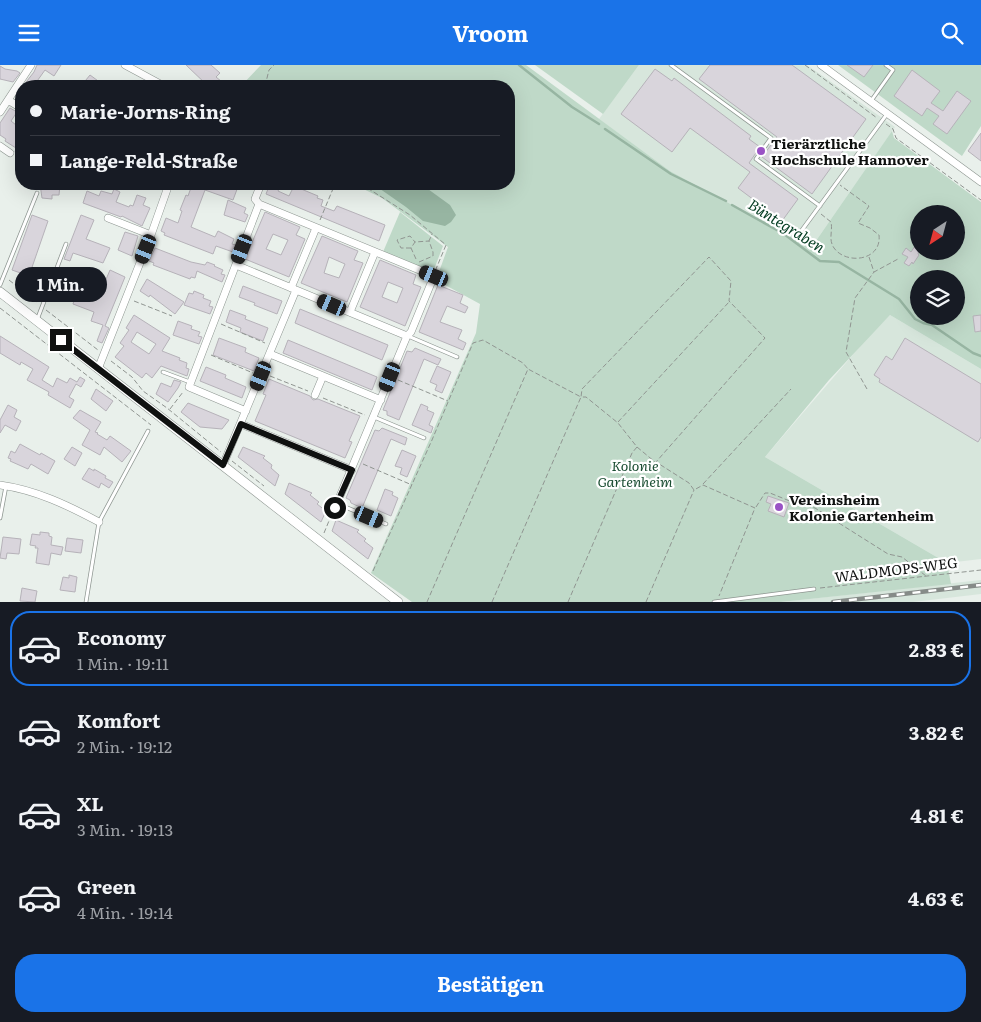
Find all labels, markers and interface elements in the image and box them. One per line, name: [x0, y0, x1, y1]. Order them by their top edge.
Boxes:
text: Vroom: [452, 16, 529, 49]
icon: menu: [15, 19, 43, 47]
icon: search: [938, 19, 966, 47]
text: Marie-Jorns-Ring: [60, 97, 231, 125]
place label: Tierärztliche Hochschule Hannover: [771, 133, 929, 169]
marker: Tierärztliche Hochschule Hannover: [755, 145, 767, 157]
text: Lange-Feld-Straße: [60, 146, 238, 174]
water label: Büntegraben: [744, 192, 830, 258]
north arrow: [910, 205, 965, 260]
map controls: [910, 205, 965, 325]
car: [133, 232, 158, 266]
car: [229, 232, 254, 266]
car: [417, 263, 450, 289]
callout: 1 Min.: [15, 267, 107, 303]
button: layers: [910, 270, 965, 325]
text: 1 Min.: [37, 272, 85, 296]
car: [315, 292, 348, 318]
route end: [50, 329, 72, 351]
car: [248, 359, 273, 393]
car: [377, 360, 402, 394]
park label: Kolonie Gartenheim: [598, 455, 673, 491]
place label: Vereinsheim Kolonie Gartenheim: [789, 489, 934, 525]
route start: [324, 497, 346, 519]
marker: Vereinsheim Kolonie Gartenheim: [773, 501, 785, 513]
car: [352, 504, 385, 530]
street label: WALDMOPS-WEG: [833, 551, 959, 586]
text: Economy: [77, 623, 166, 651]
icon: car: [17, 626, 62, 671]
text: 2.83 €: [909, 635, 964, 663]
text: 1 Min. · 19:11: [77, 651, 169, 675]
text: Komfort: [77, 706, 160, 734]
icon: car: [17, 709, 62, 754]
text: 3.82 €: [909, 718, 964, 746]
text: 2 Min. · 19:12: [77, 734, 172, 758]
text: XL: [77, 789, 104, 817]
icon: car: [17, 792, 62, 837]
text: 4.81 €: [910, 801, 964, 829]
text: 3 Min. · 19:13: [77, 817, 173, 841]
text: Green: [77, 872, 136, 900]
icon: car: [17, 875, 62, 920]
text: 4.63 €: [908, 884, 964, 912]
text: 4 Min. · 19:14: [77, 900, 173, 924]
button: Bestätigen: [15, 954, 966, 1012]

